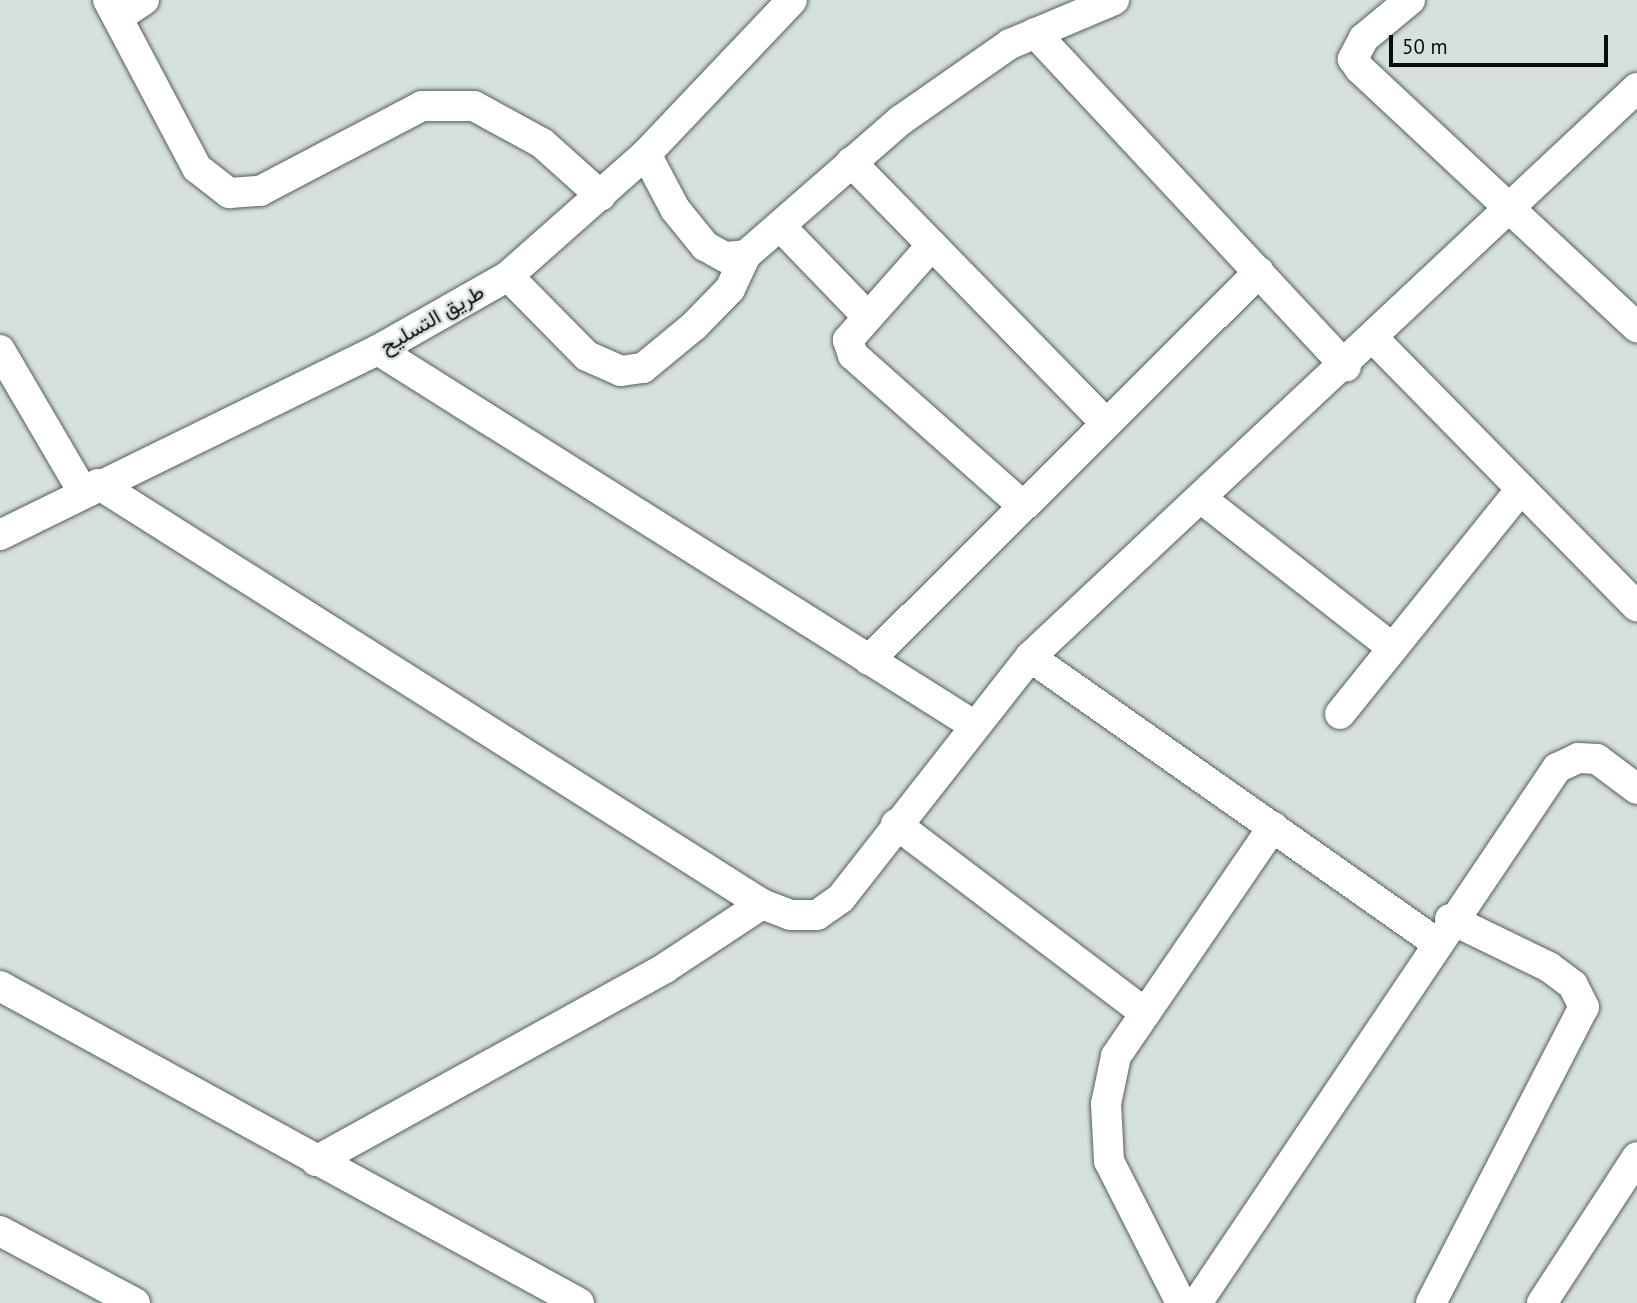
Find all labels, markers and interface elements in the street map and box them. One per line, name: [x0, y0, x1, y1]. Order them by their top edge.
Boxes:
scale bar: [1392, 21, 1611, 65]
text: 50 m: [1402, 33, 1448, 60]
street label: طريق التسليح: [375, 279, 489, 359]

